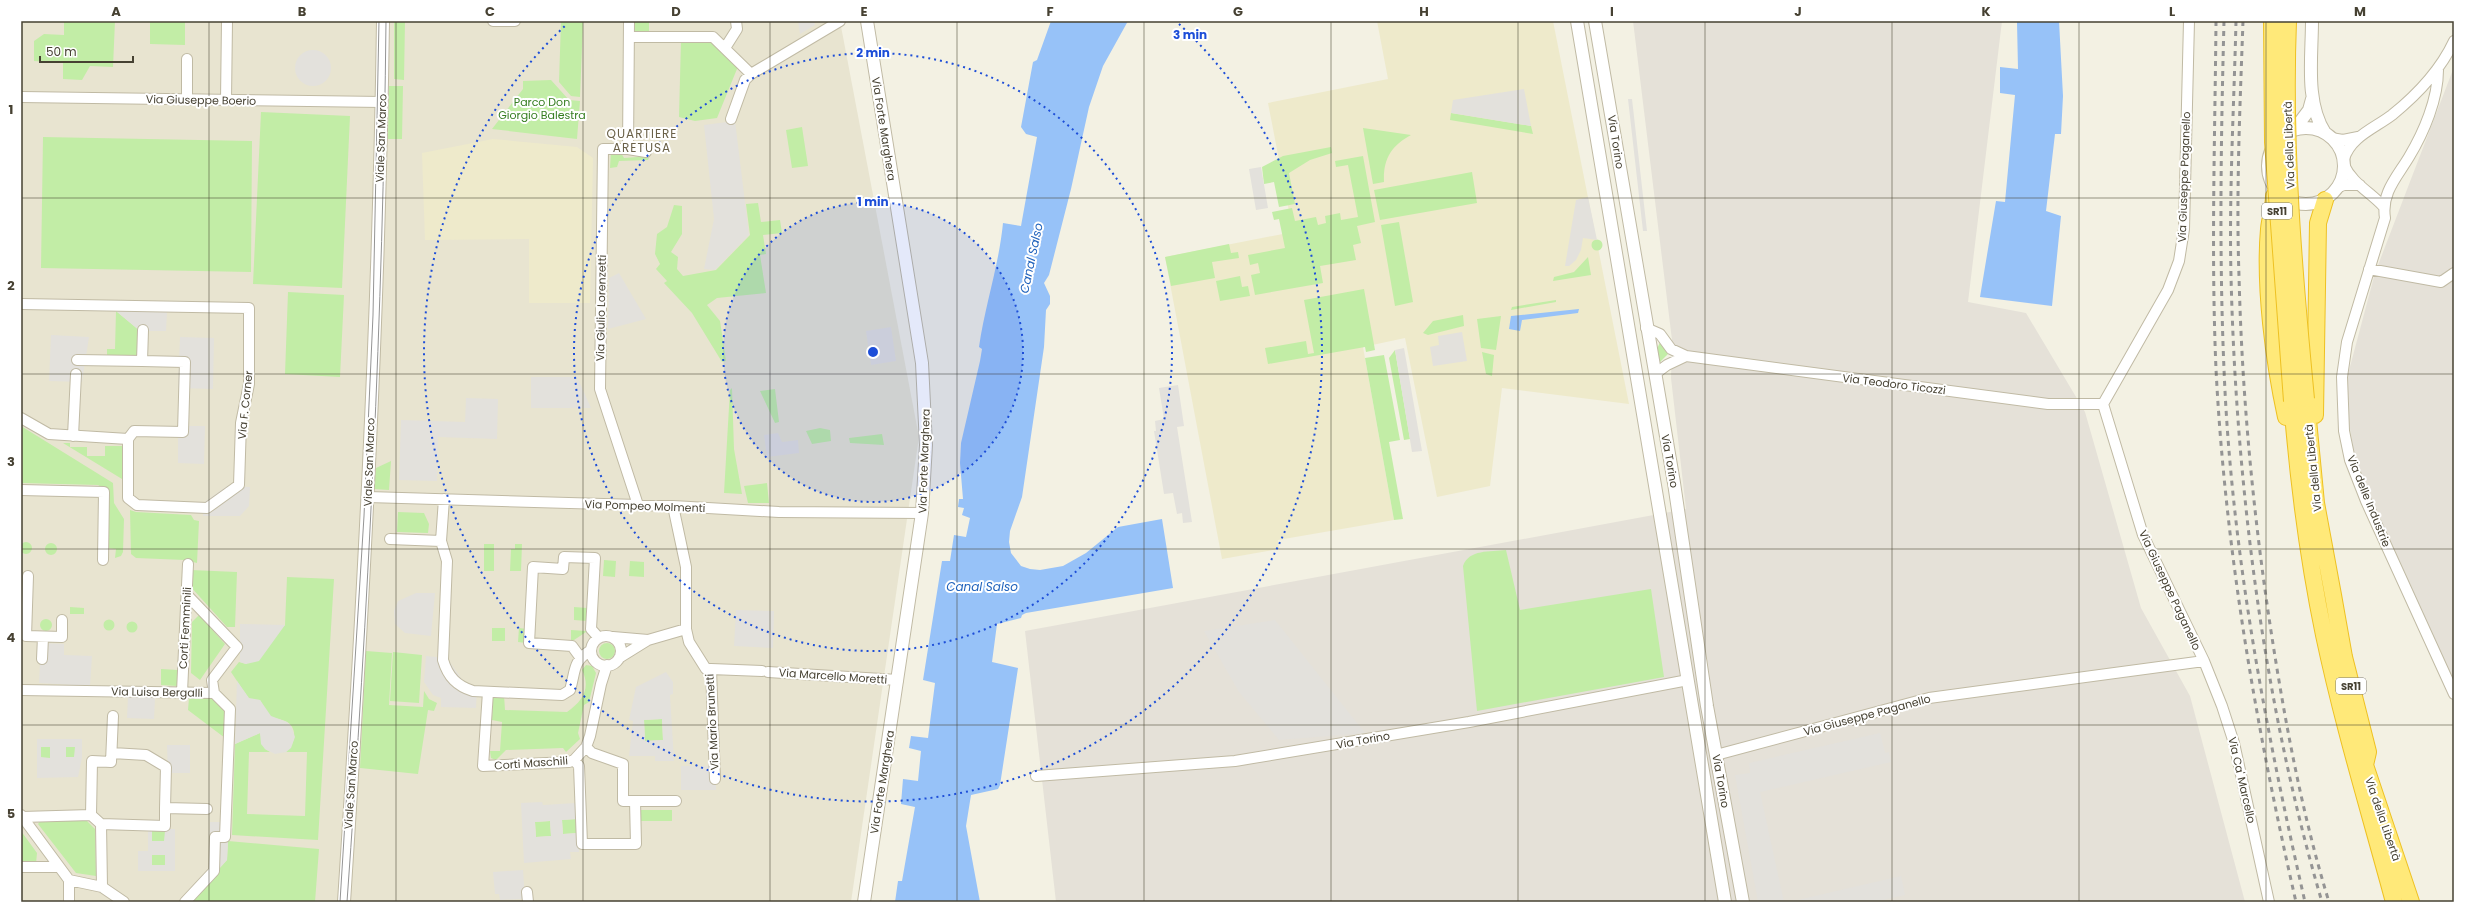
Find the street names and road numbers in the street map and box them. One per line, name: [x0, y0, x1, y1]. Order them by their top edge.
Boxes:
street label: Via Forte Marghera: [868, 76, 900, 182]
street label: Via Giuseppe Boerio: [146, 91, 256, 109]
street label: Viale San Marco: [371, 93, 391, 183]
street label: Via della Libertà: [2279, 101, 2299, 189]
street label: Via Giuseppe Paganello: [2174, 111, 2194, 243]
street label: Via Torino: [1604, 114, 1628, 170]
road number: SR11: [2262, 203, 2292, 219]
street label: Via Giulio Lorenzetti: [592, 254, 610, 361]
street label: Via F. Corner: [233, 370, 257, 440]
street label: Via Teodoro Ticozzi: [1841, 370, 1947, 398]
street label: Via Forte Marghera: [914, 408, 934, 514]
street label: Viale San Marco: [359, 417, 379, 507]
street label: Via della Libertà: [2300, 423, 2326, 513]
street label: Via Torino: [1657, 433, 1683, 489]
street label: Via delle Industrie: [2343, 453, 2395, 549]
street label: Via Pompeo Molmenti: [584, 496, 706, 516]
street label: Via Giuseppe Paganello: [2135, 527, 2205, 653]
street label: Corti Femminili: [175, 586, 195, 669]
street label: Via Marcello Moretti: [778, 664, 888, 688]
street label: Via Mario Brunetti: [701, 673, 723, 771]
road number: SR11: [2336, 678, 2366, 694]
street label: Via Luisa Bergalli: [111, 683, 203, 701]
street label: Via Giuseppe Paganello: [1802, 690, 1932, 740]
street label: Via Torino: [1335, 727, 1391, 753]
street label: Via Forte Marghera: [866, 729, 898, 835]
street label: Via Ca' Marcello: [2224, 735, 2260, 825]
street label: Viale San Marco: [340, 740, 362, 830]
street label: Corti Maschili: [494, 752, 569, 774]
street label: Via Torino: [1708, 753, 1734, 809]
street label: Via della Libertà: [2361, 775, 2405, 863]

